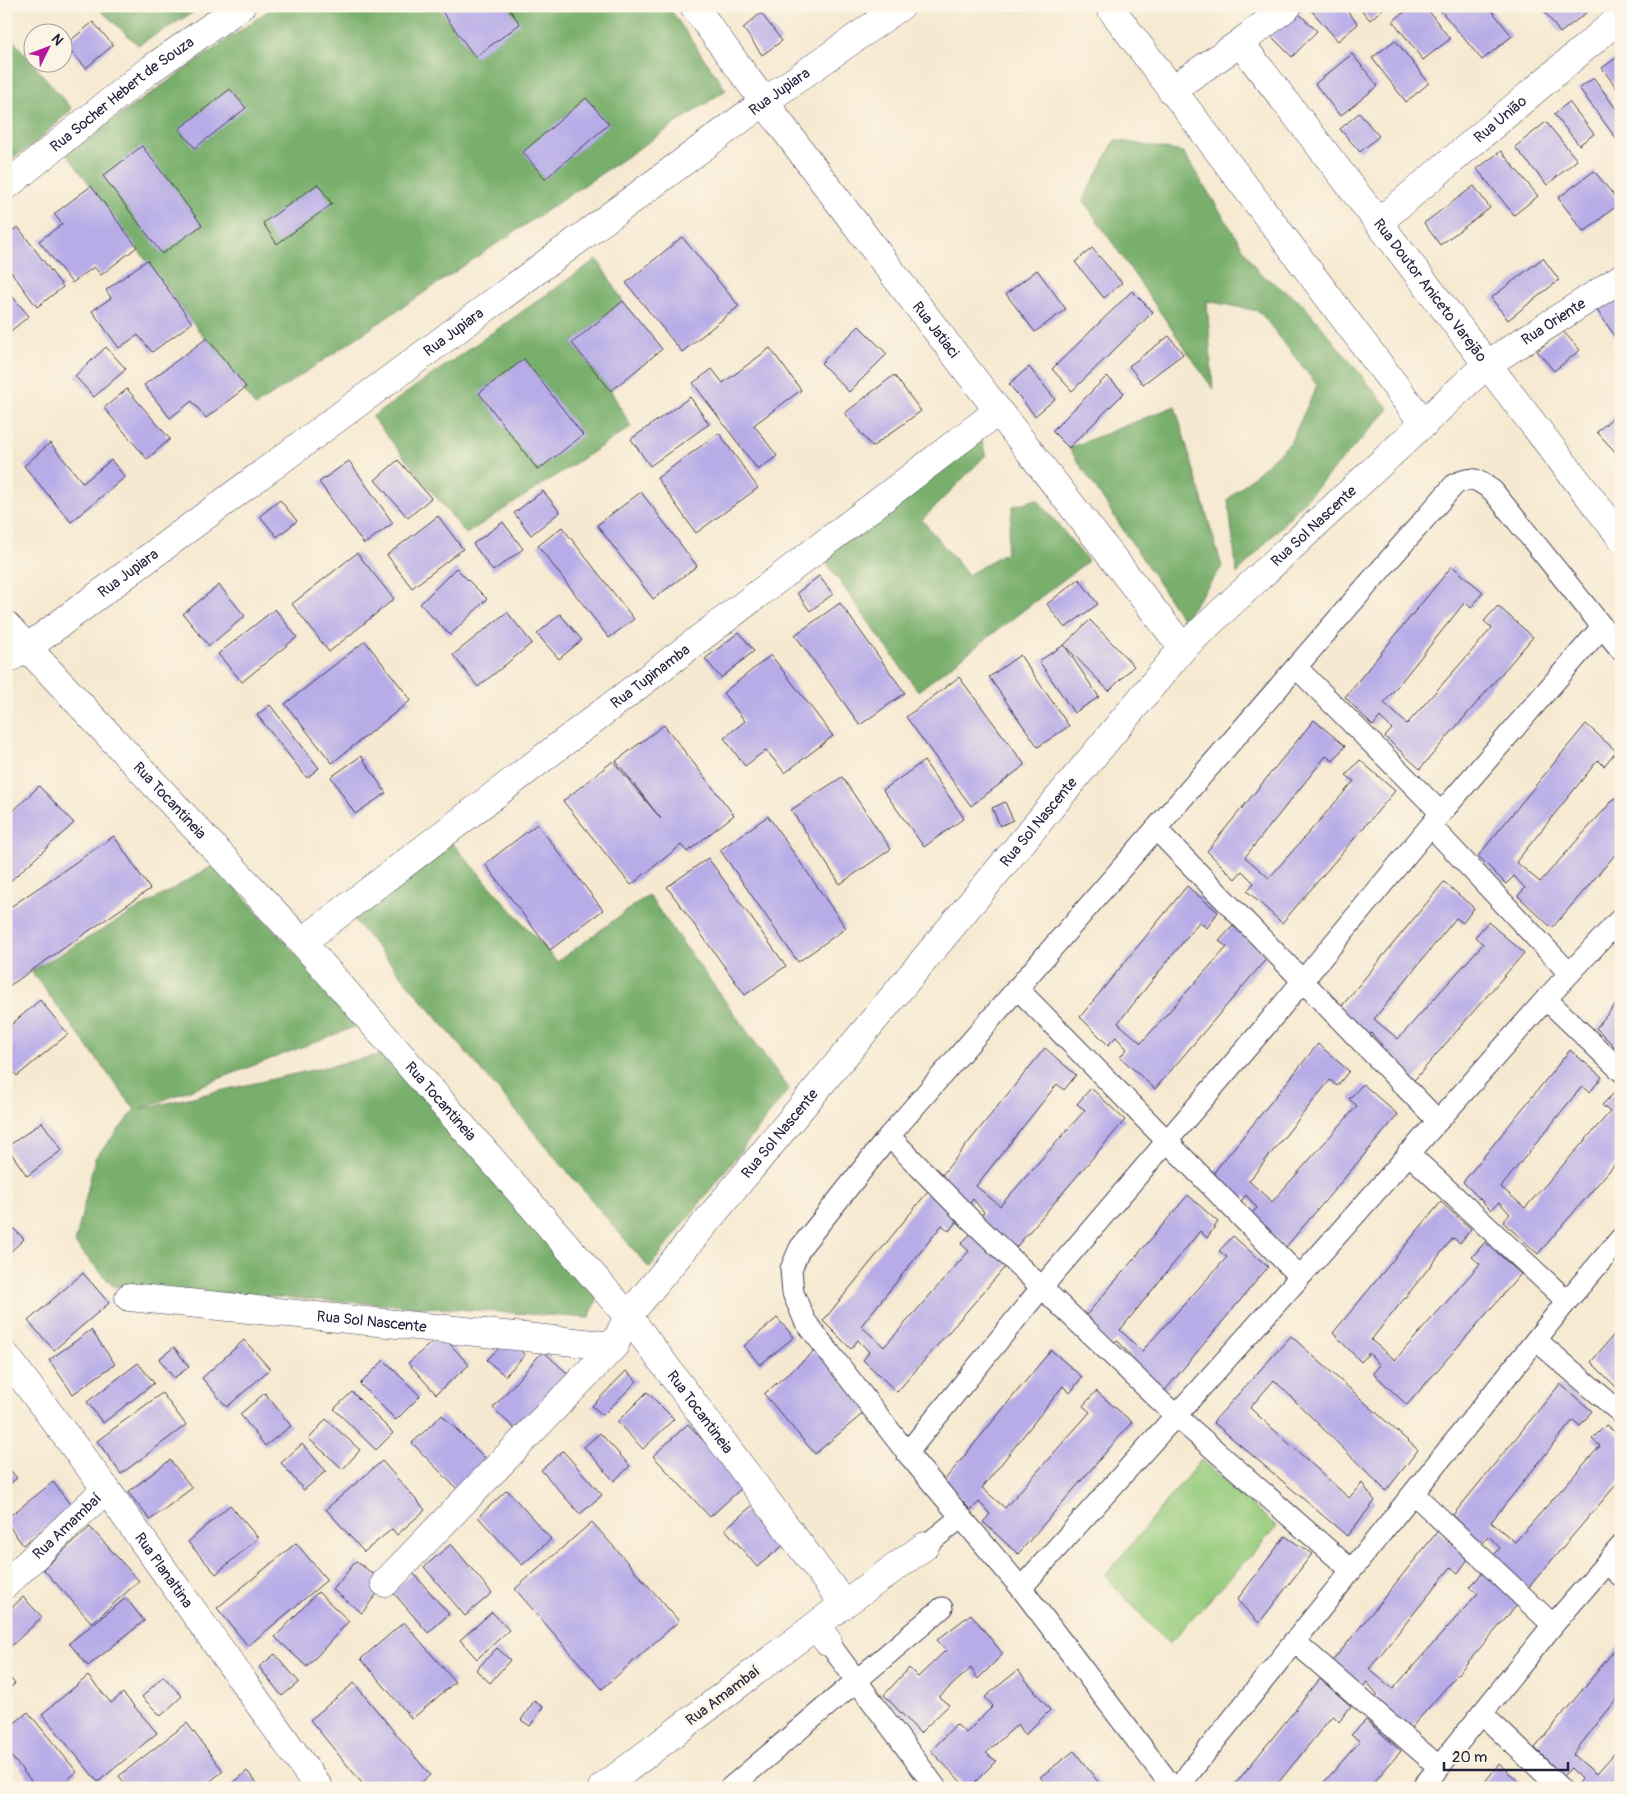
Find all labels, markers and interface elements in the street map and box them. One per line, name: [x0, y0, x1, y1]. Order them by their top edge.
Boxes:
north arrow: [22, 22, 72, 72]
text: N: [48, 30, 67, 49]
street label: Rua Socher Hebert de Souza: [46, 32, 198, 156]
street label: Rua Jupiara: [745, 63, 813, 119]
street label: Rua União: [1470, 91, 1531, 147]
street label: Rua Doutor Aniceto Varejão: [1370, 215, 1491, 366]
street label: Rua Oriente: [1518, 293, 1590, 349]
street label: Rua Jatiaci: [908, 298, 964, 362]
street label: Rua Jupiara: [420, 303, 487, 361]
street label: Rua Sol Nascente: [1267, 481, 1361, 571]
street label: Rua Jupiara: [94, 545, 162, 602]
street label: Rua Tupinamba: [607, 640, 694, 713]
street label: Rua Tocantineia: [129, 758, 210, 843]
street label: Rua Sol Nascente: [996, 773, 1081, 871]
street label: Rua Tocantineia: [401, 1058, 480, 1145]
street label: Rua Sol Nascente: [737, 1084, 823, 1182]
street label: Rua Sol Nascente: [316, 1307, 428, 1337]
street label: Rua Tocantineia: [663, 1367, 737, 1457]
street label: Rua Amambaí: [28, 1489, 105, 1563]
street label: Rua Planaltina: [131, 1529, 197, 1611]
street label: Rua Amambaí: [682, 1662, 764, 1730]
scale bar: [1444, 1739, 1568, 1771]
text: 20 m: [1452, 1748, 1487, 1767]

